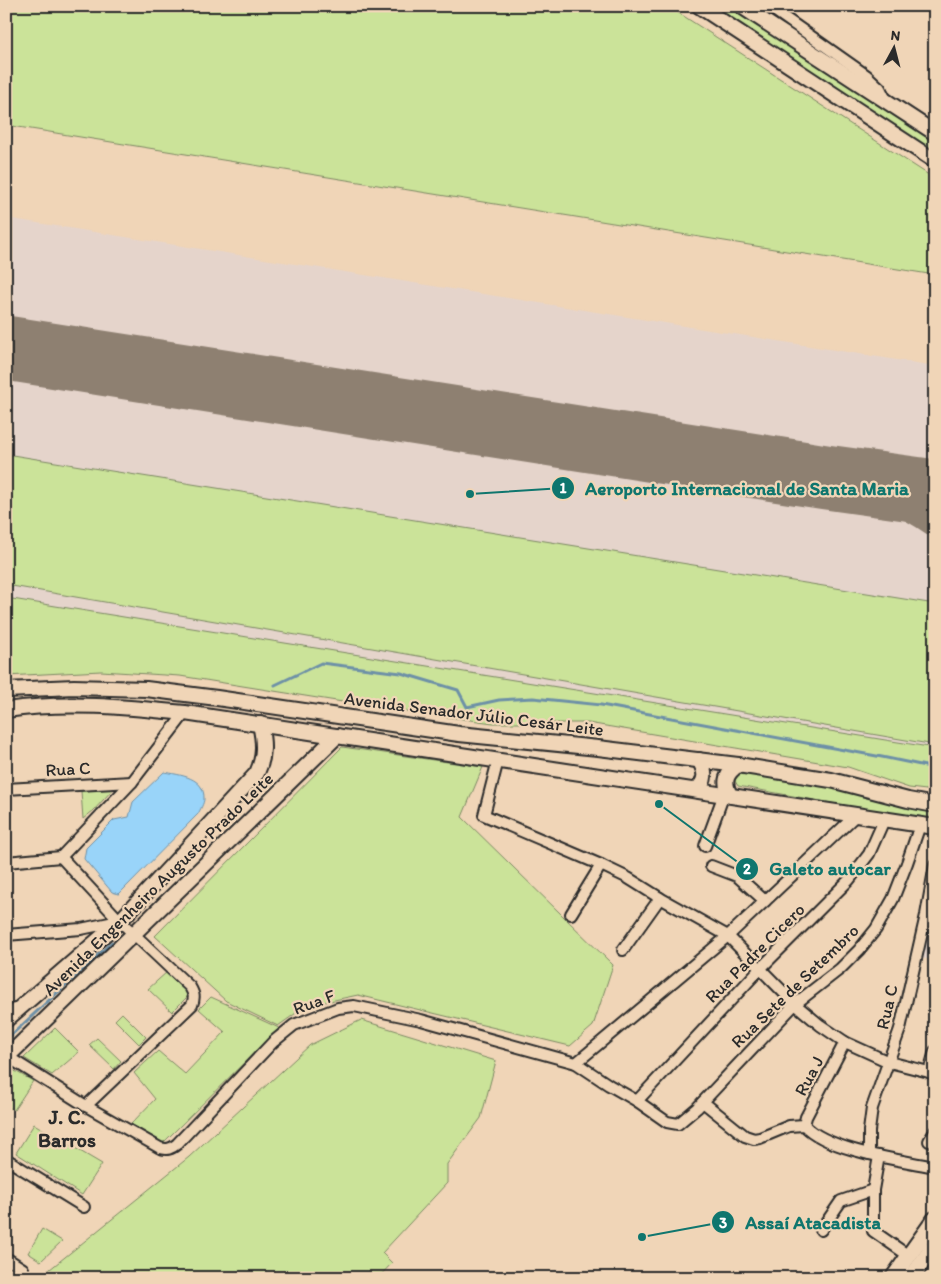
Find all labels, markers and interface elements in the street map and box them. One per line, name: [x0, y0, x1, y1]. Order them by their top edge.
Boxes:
north arrow: [868, 22, 918, 72]
text: N: [890, 27, 901, 45]
callout: Aeroporto Internacional de Santa Maria: [550, 471, 919, 505]
text: Aeroporto Internacional de Santa Maria: [584, 477, 909, 500]
text: 1: [560, 479, 567, 497]
street label: Avenida Senador Júlio Cesár Leite: [343, 687, 605, 741]
street label: Rua C: [45, 757, 91, 781]
street label: Avenida Engenheiro Augusto Prado Leite: [38, 768, 278, 1000]
callout: Galeto autocar: [734, 852, 901, 886]
text: Galeto autocar: [769, 857, 892, 880]
text: 2: [743, 860, 751, 878]
street label: Rua Padre Cicero: [700, 898, 810, 1008]
street label: Rua Sete de Setembro: [727, 919, 863, 1053]
street label: Rua C: [871, 982, 903, 1032]
street label: Rua F: [290, 984, 339, 1020]
street label: Rua J: [789, 1052, 829, 1100]
district label: J. C. Barros: [38, 1105, 96, 1152]
callout: Assaí Atacadista: [710, 1205, 891, 1239]
text: Assaí Atacadista: [744, 1211, 881, 1234]
text: 3: [719, 1214, 727, 1232]

